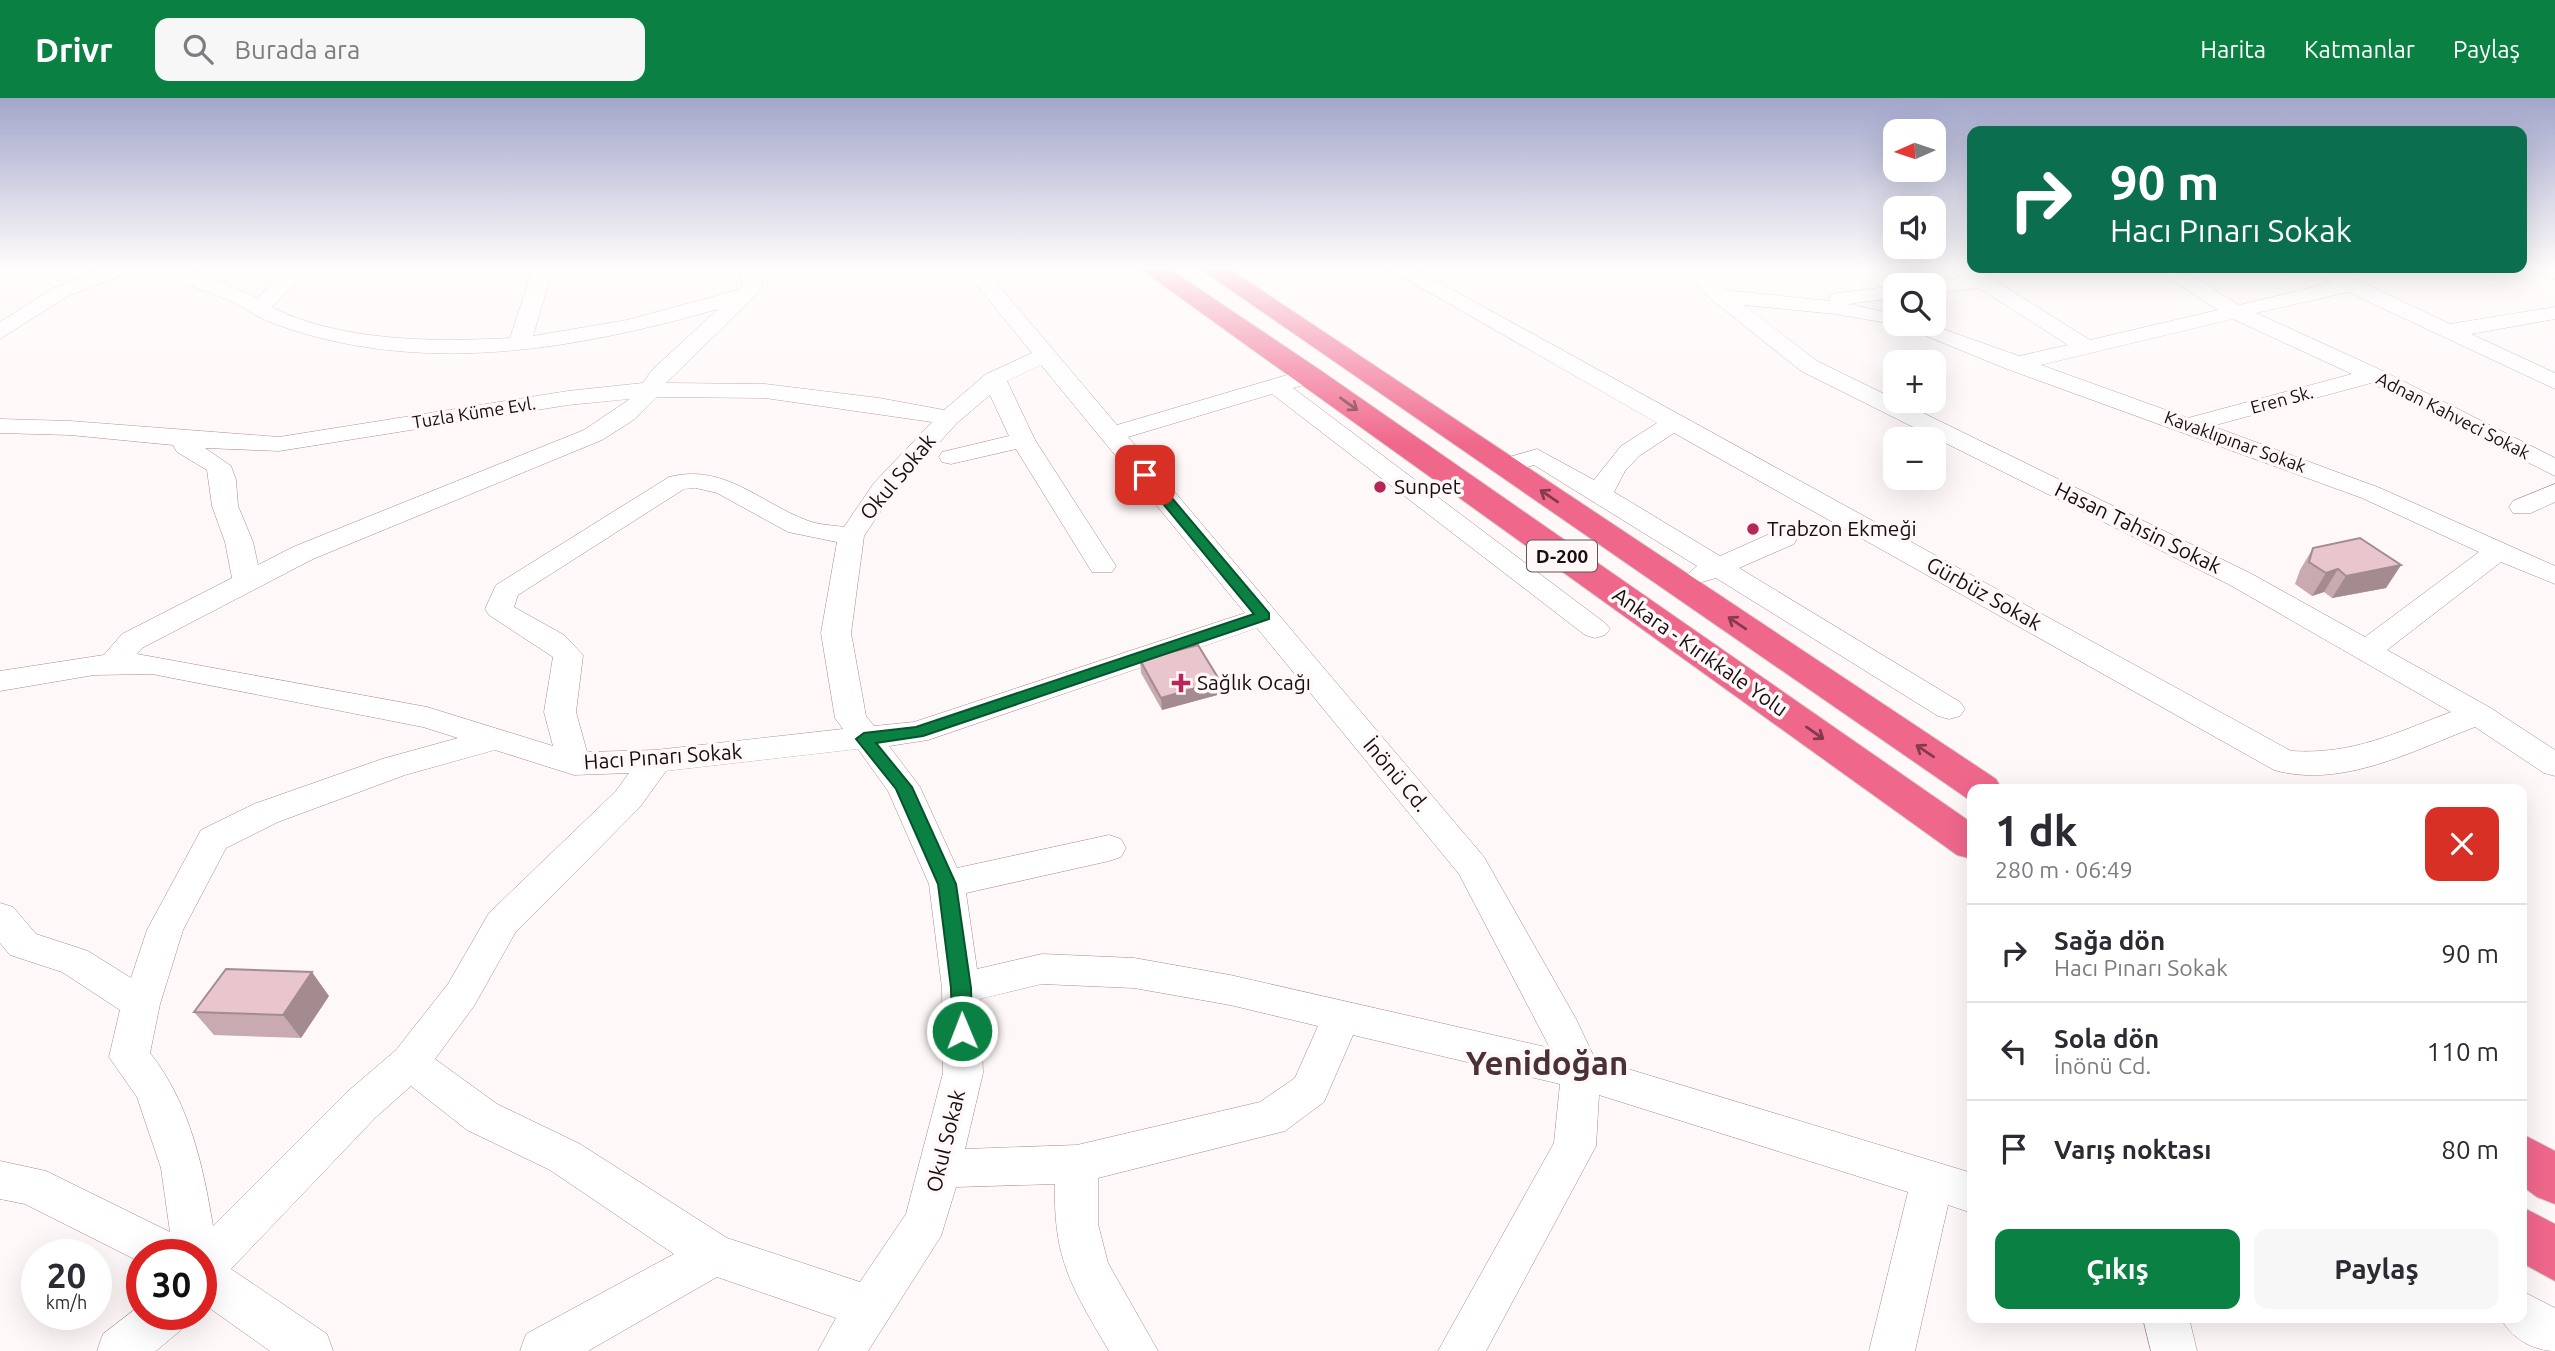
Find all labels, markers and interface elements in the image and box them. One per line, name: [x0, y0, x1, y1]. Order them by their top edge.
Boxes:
search box: [155, 18, 645, 81]
icon: search: [179, 30, 217, 68]
text: Drivr: [35, 31, 113, 68]
text: Burada ara: [235, 35, 360, 64]
text: Harita: [2200, 36, 2266, 63]
text: Katmanlar: [2304, 36, 2415, 63]
text: Paylaş: [2453, 36, 2520, 63]
north arrow: [1883, 119, 1946, 182]
map controls: [1883, 119, 1946, 490]
icon: right: [1995, 154, 2086, 245]
text: 90 m: [2110, 154, 2219, 209]
button: sound: [1883, 196, 1946, 259]
text: Hacı Pınarı Sokak: [2110, 212, 2352, 248]
button: search: [1883, 273, 1946, 336]
button: +: [1883, 350, 1946, 413]
street label: Adnan Kahveci Sokak: [2373, 368, 2534, 462]
street label: Eren Sk.: [2248, 381, 2315, 417]
street label: Tuzla Küme Evl.: [411, 392, 537, 432]
one-way arrow: [1339, 397, 1358, 411]
street label: Kavaklıpınar Sokak: [2162, 406, 2309, 476]
button: −: [1883, 427, 1946, 490]
street label: Okul Sokak: [854, 428, 940, 524]
pin: [1115, 445, 1175, 505]
icon: arrive: [1126, 456, 1164, 494]
place label: Sunpet: [1394, 474, 1461, 498]
street label: Hasan Tahsin Sokak: [2051, 476, 2226, 578]
marker: Sunpet: [1372, 479, 1388, 495]
one-way arrow: [1539, 489, 1559, 503]
place label: Trabzon Ekmeği: [1767, 516, 1917, 540]
marker: Trabzon Ekmeği: [1745, 521, 1761, 537]
road number: D-200: [1527, 540, 1597, 572]
street label: Gürbüz Sokak: [1923, 552, 2047, 635]
street label: Ankara - Kırıkkale Yolu: [1609, 582, 1793, 721]
one-way arrow: [1728, 616, 1748, 630]
place label: Sağlık Ocağı: [1197, 670, 1311, 694]
marker: Sağlık Ocağı: [1171, 673, 1191, 693]
one-way arrow: [1805, 726, 1824, 740]
street label: İnönü Cd.: [1359, 733, 1434, 816]
street label: Hacı Pınarı Sokak: [583, 738, 743, 774]
one-way arrow: [1916, 744, 1936, 758]
text: 1 dk: [1995, 807, 2077, 854]
button: close: [2425, 807, 2499, 881]
text: 280 m · 06:49: [1995, 857, 2133, 882]
text: Sağa dön: [2054, 926, 2165, 955]
icon: right: [1995, 934, 2033, 972]
text: 90 m: [2441, 939, 2499, 968]
text: Hacı Pınarı Sokak: [2054, 955, 2228, 980]
position arrow: [925, 994, 999, 1068]
text: Sola dön: [2054, 1024, 2159, 1053]
icon: left: [1995, 1032, 2033, 1070]
text: 110 m: [2427, 1037, 2499, 1066]
district label: Yenidoğan: [1466, 1044, 1628, 1081]
text: İnönü Cd.: [2054, 1053, 2151, 1078]
street label: Okul Sokak: [921, 1087, 969, 1194]
icon: arrive: [1995, 1130, 2033, 1168]
text: Varış noktası: [2054, 1135, 2211, 1164]
text: 80 m: [2441, 1135, 2499, 1164]
button: Çıkış: [1995, 1229, 2240, 1309]
button: Paylaş: [2254, 1229, 2499, 1309]
speed limit sign: 30: [126, 1239, 217, 1330]
text: 20: [47, 1255, 86, 1295]
text: km/h: [46, 1292, 87, 1312]

